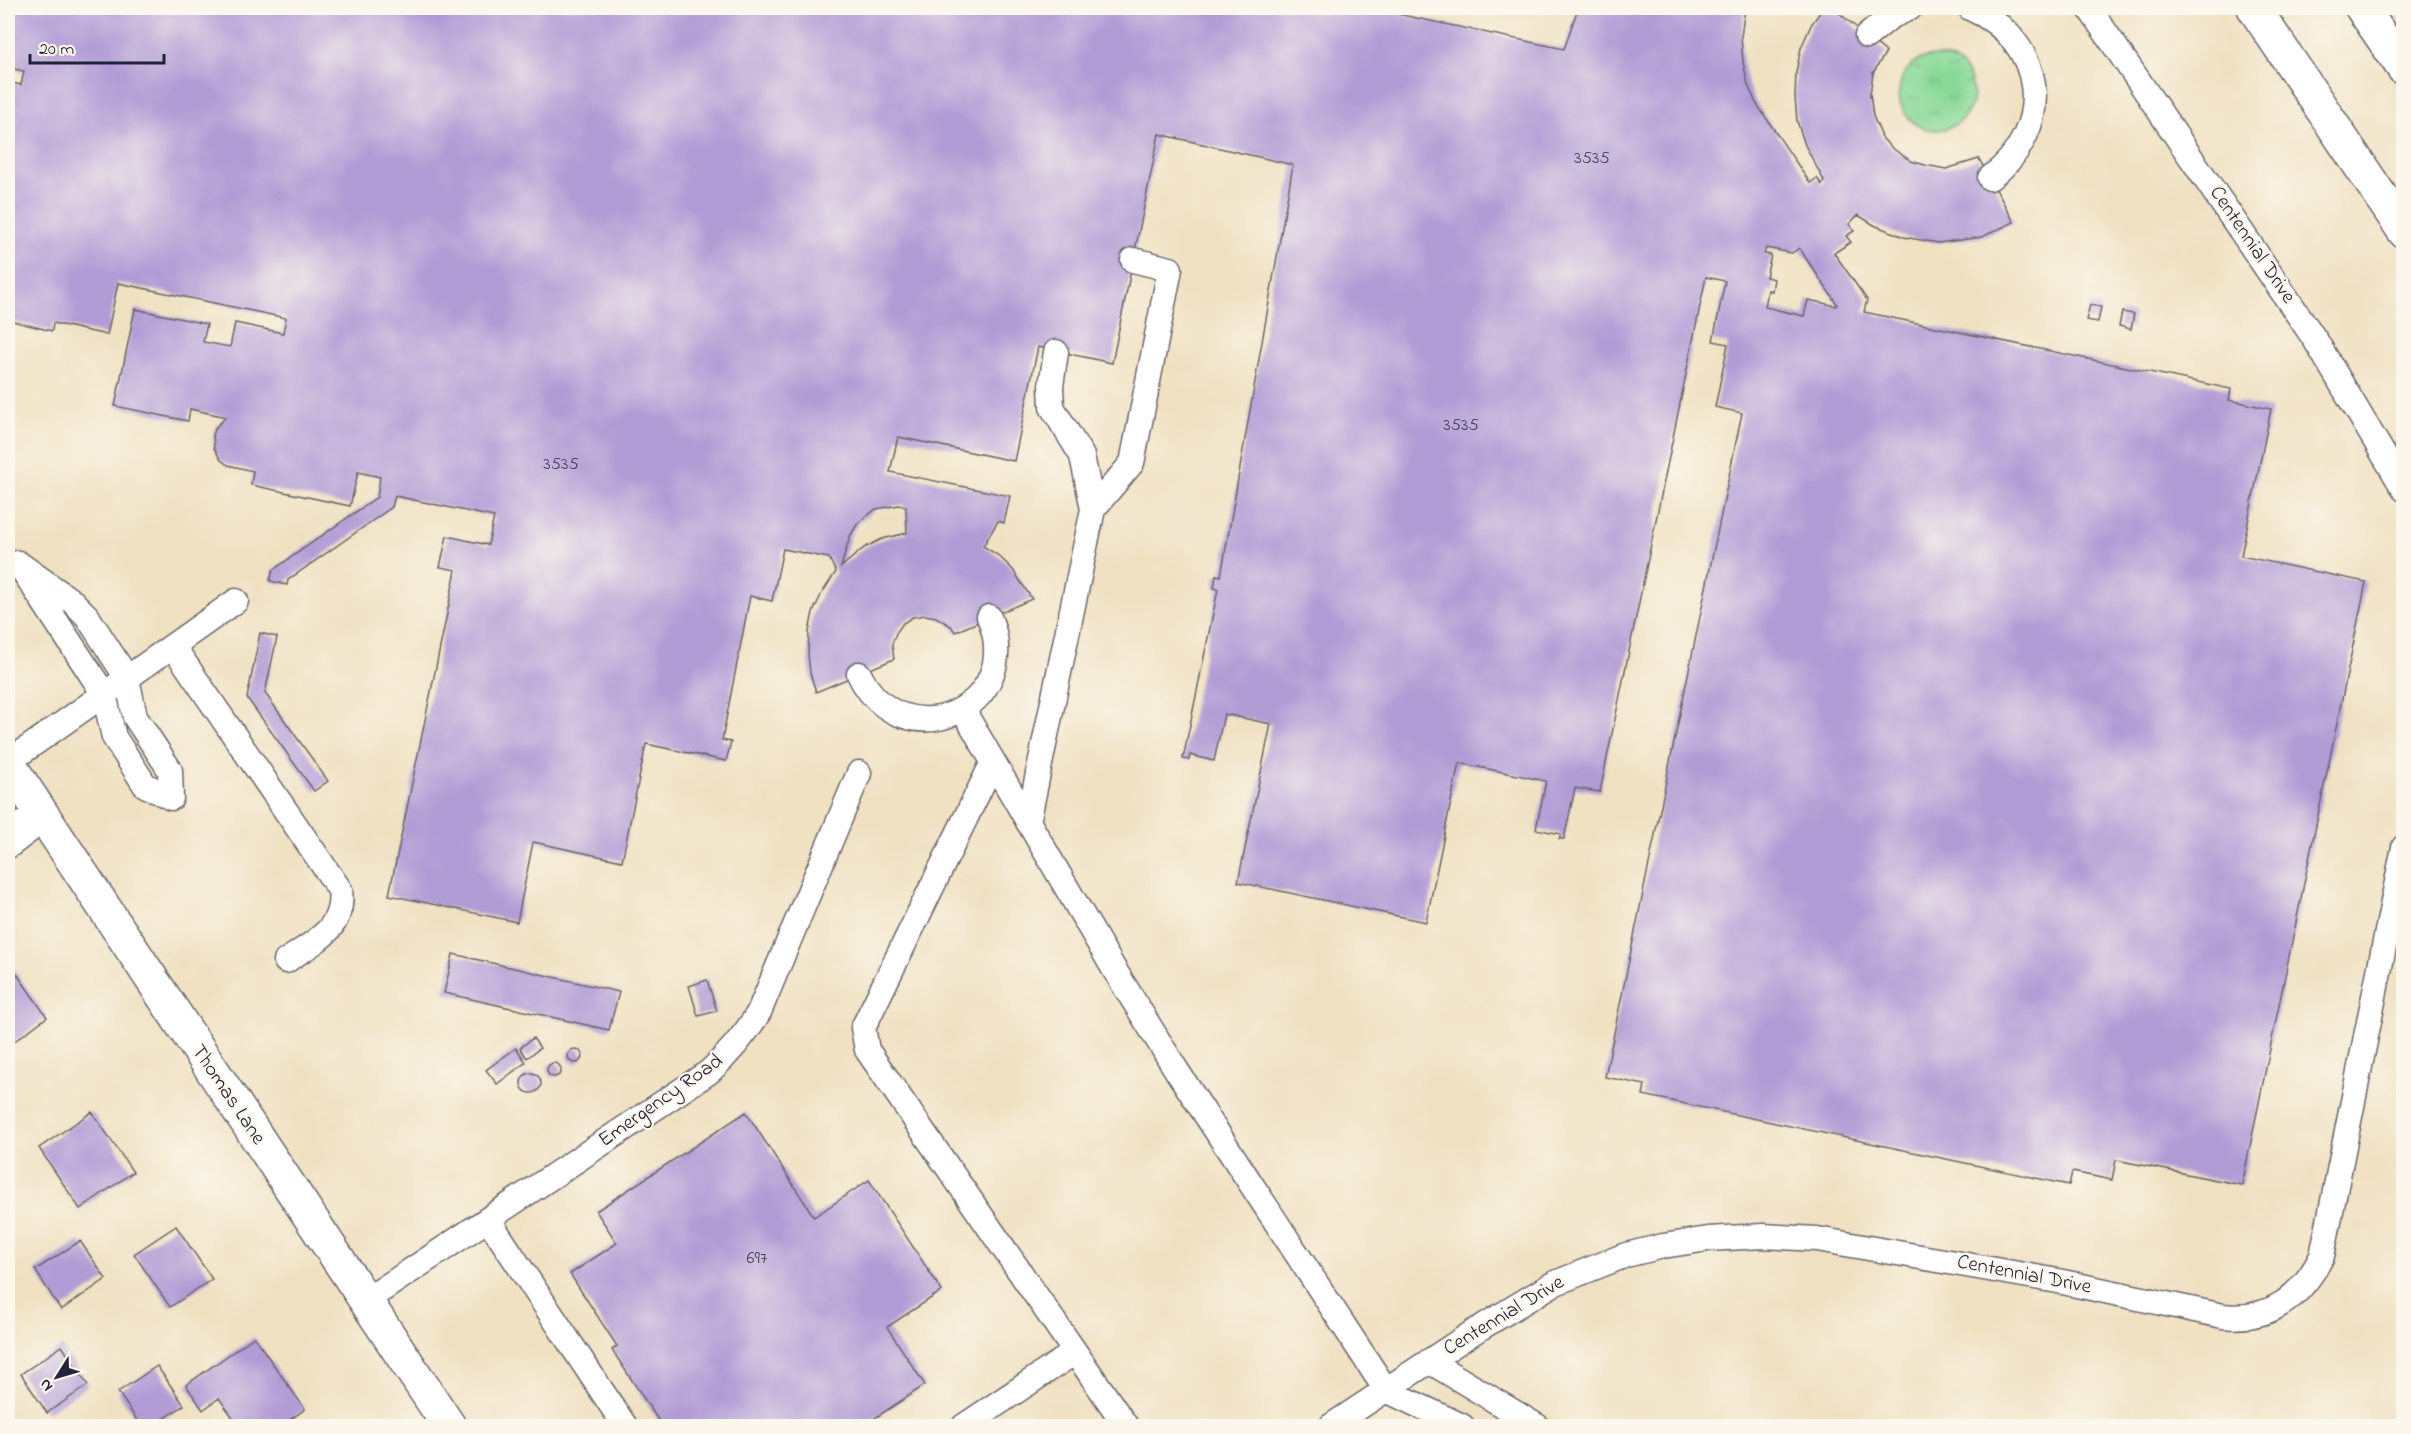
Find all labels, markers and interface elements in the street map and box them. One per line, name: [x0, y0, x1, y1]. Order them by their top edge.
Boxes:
scale bar: [30, 27, 164, 65]
text: 20 m: [39, 37, 74, 63]
house number: 3535: [1574, 146, 1610, 172]
street label: Centennial Drive: [2201, 180, 2303, 310]
house number: 3535: [1443, 413, 1479, 439]
house number: 3535: [543, 452, 579, 478]
street label: Thomas Lane: [183, 1039, 273, 1152]
street label: Emergency Road: [593, 1047, 731, 1157]
house number: 697: [747, 1246, 768, 1272]
street label: Centennial Drive: [1954, 1247, 2094, 1303]
street label: Centennial Drive: [1438, 1268, 1571, 1364]
north arrow: [27, 1347, 87, 1407]
text: N: [34, 1373, 59, 1396]

